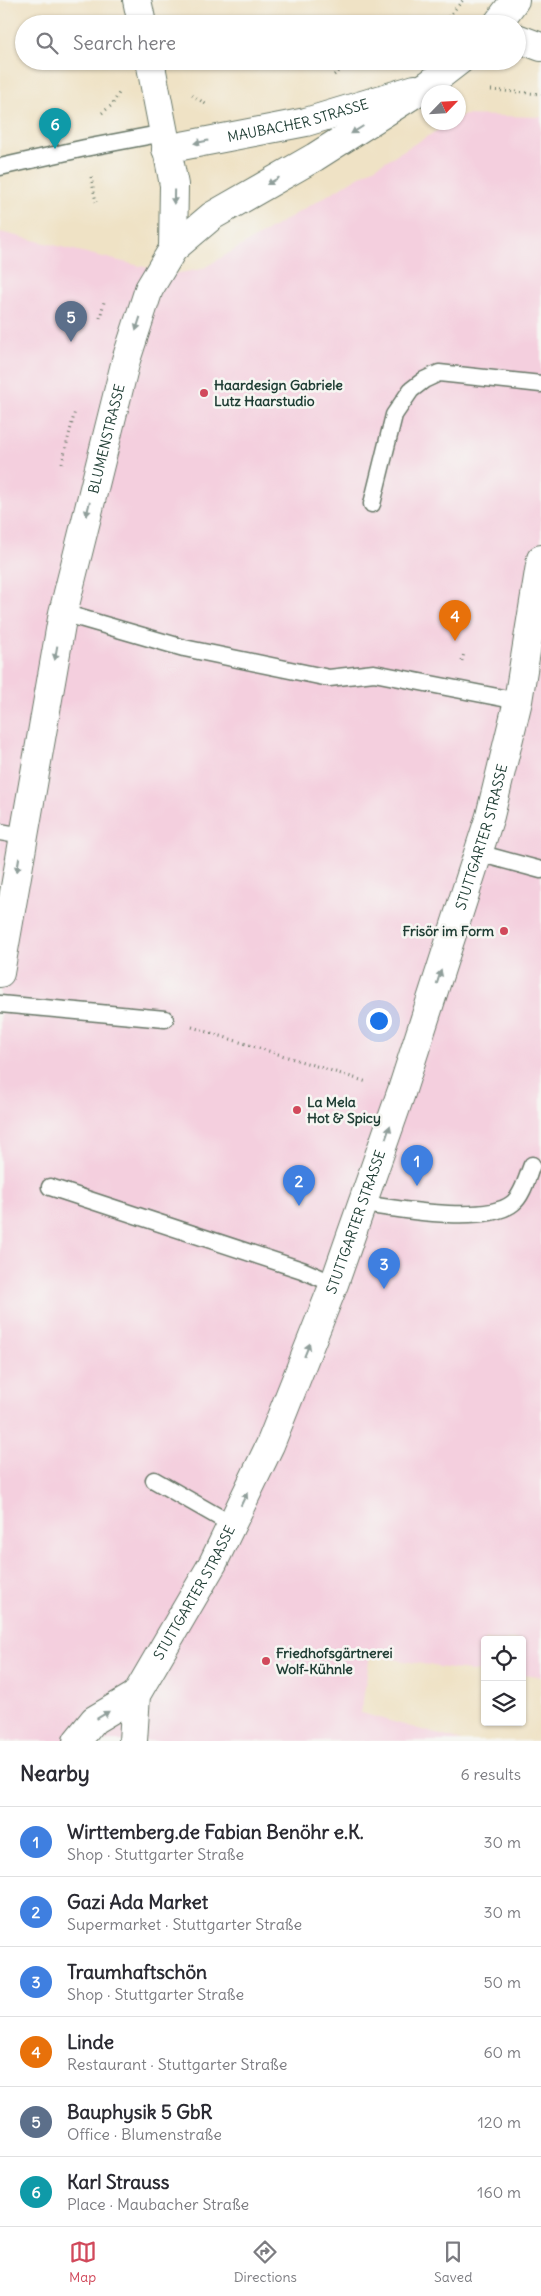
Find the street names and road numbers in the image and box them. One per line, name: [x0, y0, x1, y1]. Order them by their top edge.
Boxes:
street label: MAUBACHER STRASSE: [226, 95, 371, 146]
street label: BLUMENSTRASSE: [84, 382, 129, 495]
street label: STUTTGARTER STRASSE: [451, 762, 511, 912]
street label: STUTTGARTER STRASSE: [322, 1148, 389, 1297]
street label: STUTTGARTER STRASSE: [150, 1522, 239, 1663]

